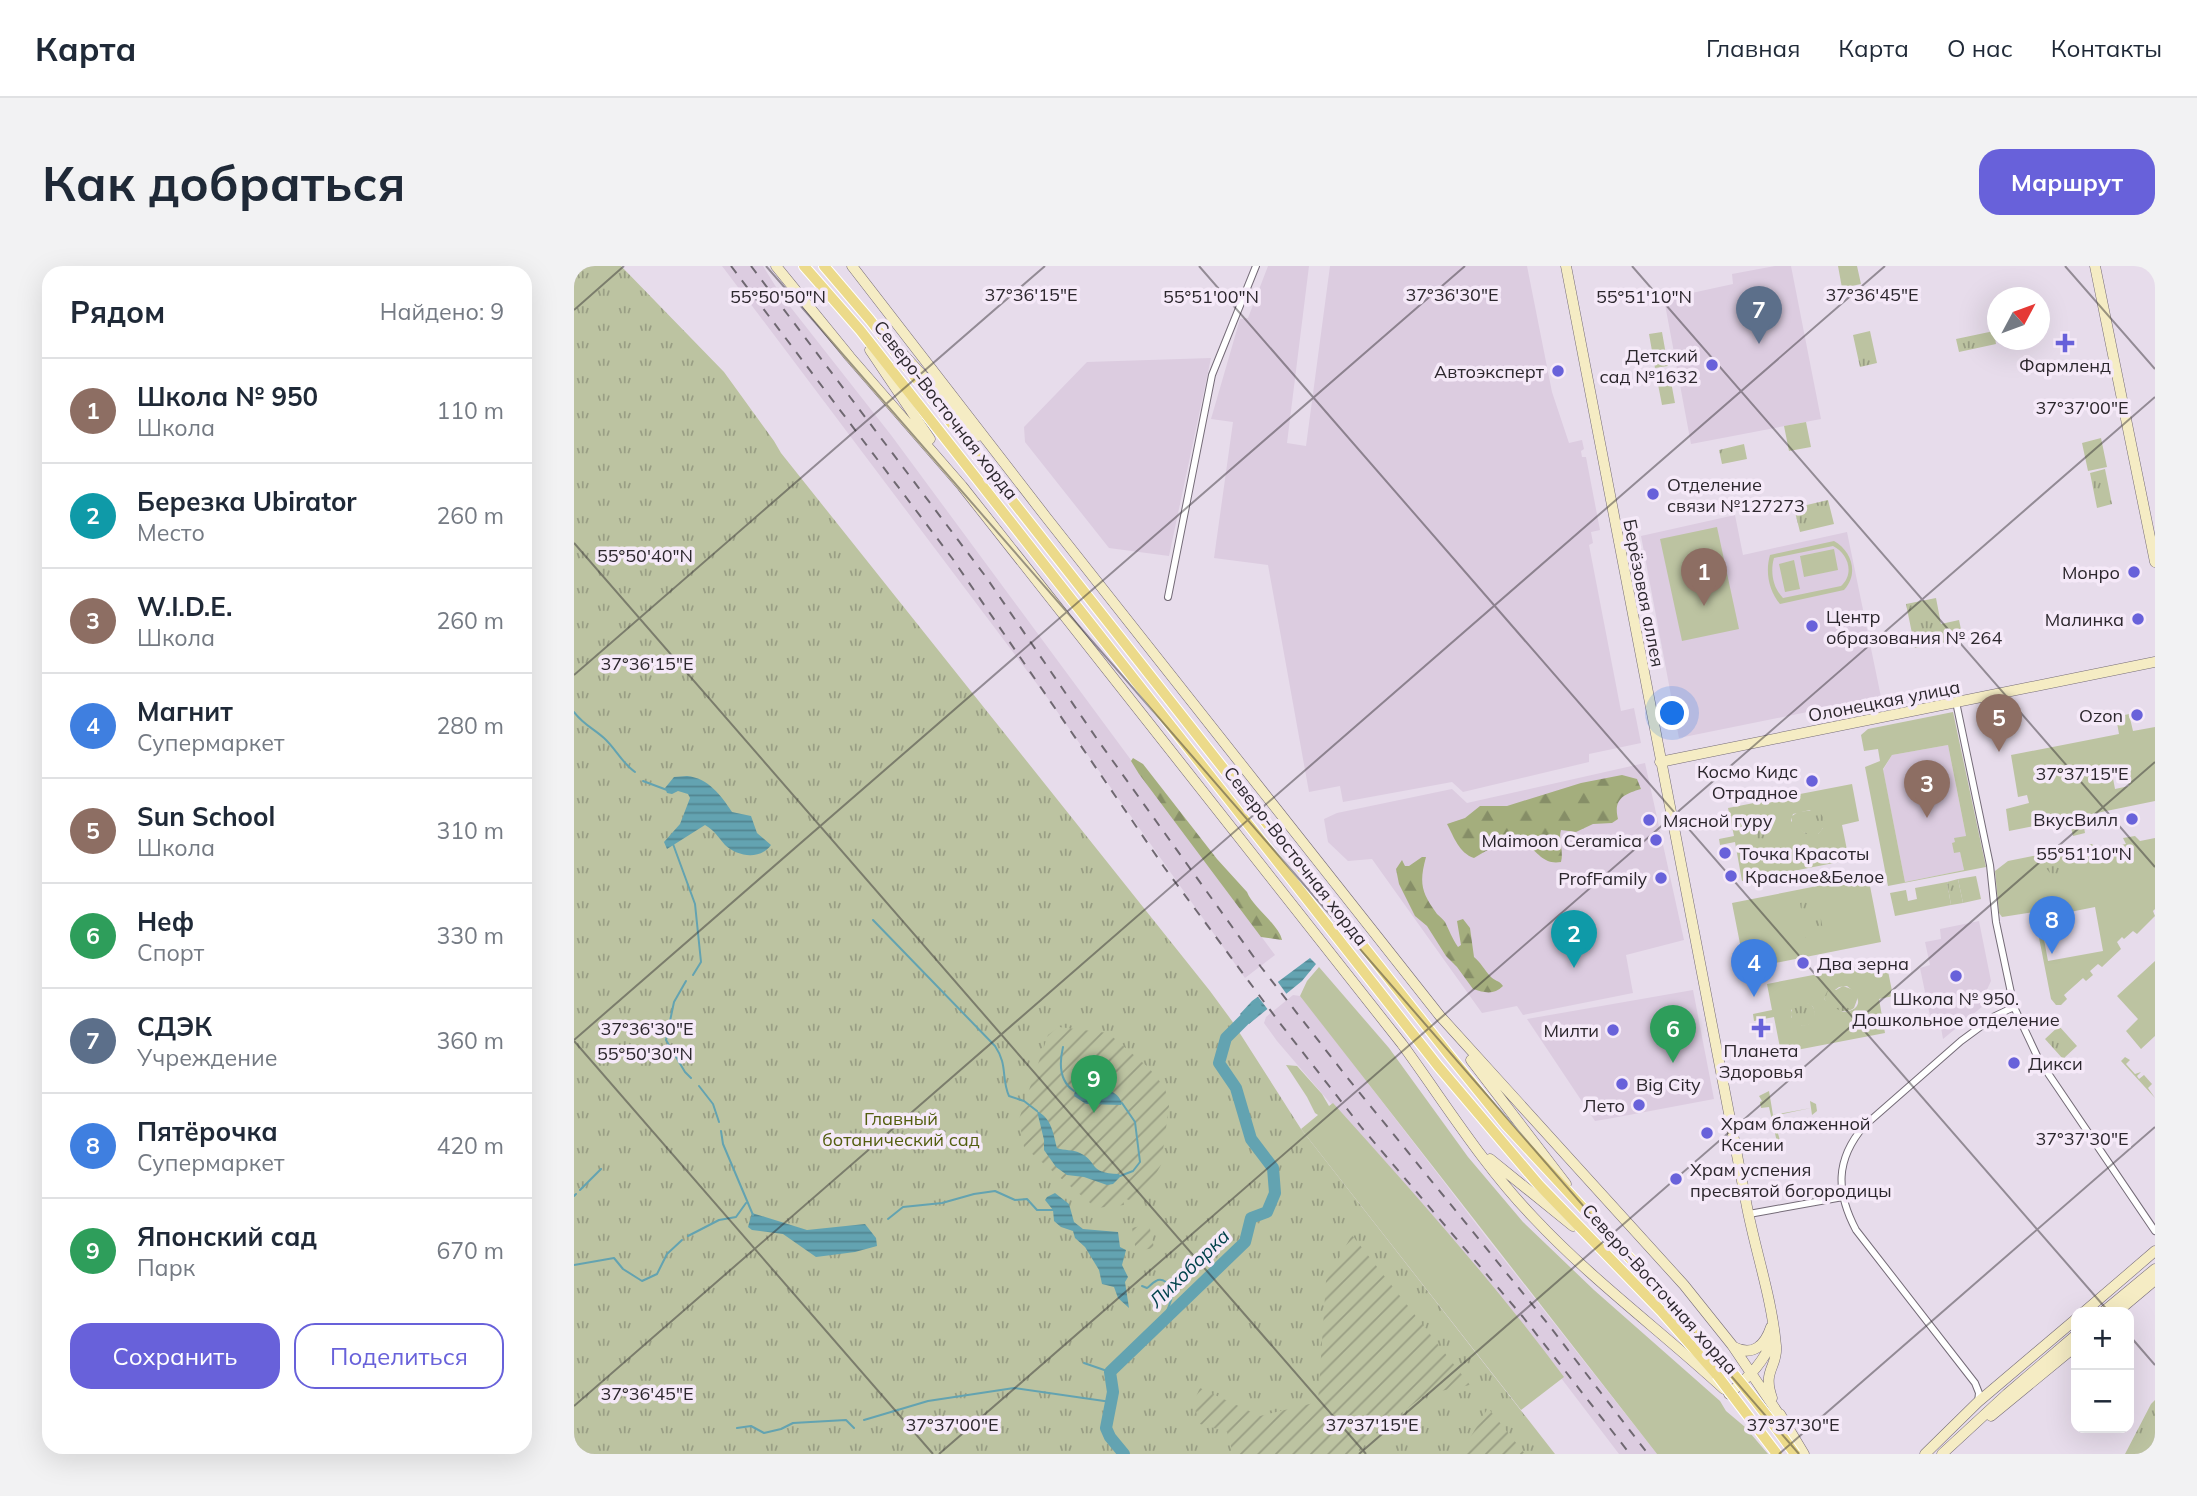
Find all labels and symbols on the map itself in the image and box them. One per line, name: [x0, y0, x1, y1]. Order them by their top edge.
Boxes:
text: 37°36'15"E: [984, 283, 1078, 306]
text: 37°36'30"E: [1405, 283, 1499, 306]
text: 37°36'45"E: [1825, 283, 1919, 306]
text: 55°50'50"N: [730, 285, 826, 308]
text: 55°51'00"N: [1163, 285, 1259, 308]
text: 55°51'10"N: [1596, 285, 1692, 308]
pin: 7: [1736, 286, 1782, 344]
north arrow: [1987, 287, 2050, 350]
street label: Северо-Восточная хорда: [869, 316, 1023, 504]
marker: Фармленд: [2057, 335, 2073, 351]
place label: Детский сад №1632: [1600, 344, 1698, 388]
place label: Фармленд: [2019, 354, 2111, 377]
marker: Детский сад №1632: [1704, 357, 1720, 373]
place label: Автоэксперт: [1434, 360, 1545, 383]
marker: Автоэксперт: [1550, 363, 1566, 379]
text: 37°37'00"E: [2035, 396, 2129, 419]
place label: Отделение связи №127273: [1667, 473, 1805, 517]
marker: Отделение связи №127273: [1645, 486, 1661, 502]
street label: Берёзовая аллея: [1618, 517, 1670, 669]
text: 55°50'40"N: [597, 544, 693, 567]
pin: 1: [1681, 548, 1727, 606]
place label: Монро: [2062, 561, 2120, 584]
marker: Монро: [2126, 564, 2142, 580]
place label: Центр образования № 264: [1826, 605, 2002, 649]
place label: Малинка: [2045, 608, 2124, 631]
marker: Малинка: [2130, 611, 2146, 627]
marker: Центр образования № 264: [1804, 618, 1820, 634]
text: 37°36'15"E: [600, 652, 694, 675]
street label: Олонецкая улица: [1806, 675, 1962, 727]
pin: 5: [1976, 694, 2022, 752]
your location: [1655, 696, 1689, 730]
place label: Ozon: [2079, 704, 2123, 727]
marker: Ozon: [2129, 707, 2145, 723]
place label: Космо Кидс Отрадное: [1697, 760, 1798, 804]
pin: 3: [1904, 760, 1950, 818]
street label: Северо-Восточная хорда: [1219, 762, 1373, 950]
text: 37°37'15"E: [2035, 762, 2129, 785]
marker: Космо Кидс Отрадное: [1804, 773, 1820, 789]
place label: ВкусВилл: [2033, 808, 2118, 831]
place label: Мясной гуру: [1663, 809, 1773, 832]
marker: ВкусВилл: [2124, 811, 2140, 827]
marker: Мясной гуру: [1641, 812, 1657, 828]
place label: Maimoon Ceramica: [1481, 829, 1642, 852]
marker: Maimoon Ceramica: [1648, 832, 1664, 848]
place label: Точка Красоты: [1739, 842, 1869, 865]
text: 55°51'10"N: [2036, 842, 2132, 865]
marker: Точка Красоты: [1717, 845, 1733, 861]
place label: Красное&Белое: [1745, 865, 1884, 888]
place label: ProfFamily: [1558, 867, 1647, 890]
marker: Красное&Белое: [1723, 868, 1739, 884]
marker: ProfFamily: [1653, 870, 1669, 886]
pin: 8: [2029, 896, 2075, 954]
pin: 2: [1551, 910, 1597, 968]
pin: 4: [1731, 939, 1777, 997]
place label: Два зерна: [1817, 952, 1909, 975]
marker: Два зерна: [1795, 955, 1811, 971]
marker: Школа № 950. Дошкольное отделение: [1948, 968, 1964, 984]
place label: Школа № 950. Дошкольное отделение: [1852, 987, 2060, 1031]
pin: 6: [1650, 1005, 1696, 1063]
text: 37°36'30"E: [600, 1017, 694, 1040]
place label: Милти: [1543, 1019, 1599, 1042]
marker: Планета Здоровья: [1753, 1020, 1769, 1036]
marker: Милти: [1605, 1022, 1621, 1038]
place label: Планета Здоровья: [1719, 1039, 1803, 1083]
text: 55°50'30"N: [597, 1042, 693, 1065]
place label: Дикси: [2028, 1052, 2083, 1075]
pin: 9: [1071, 1055, 1117, 1113]
marker: Дикси: [2006, 1055, 2022, 1071]
place label: Big City: [1636, 1073, 1701, 1096]
marker: Big City: [1614, 1076, 1630, 1092]
place label: Лето: [1583, 1094, 1625, 1117]
marker: Лето: [1631, 1097, 1647, 1113]
park label: Главный ботанический сад: [822, 1107, 980, 1151]
place label: Храм блаженной Ксении: [1721, 1112, 1871, 1156]
marker: Храм блаженной Ксении: [1699, 1125, 1715, 1141]
text: 37°37'30"E: [2035, 1127, 2129, 1150]
place label: Храм успения пресвятой богородицы: [1690, 1158, 1892, 1202]
marker: Храм успения пресвятой богородицы: [1668, 1171, 1684, 1187]
street label: Северо-Восточная хорда: [1577, 1199, 1743, 1379]
water label: Лихоборка: [1143, 1224, 1234, 1313]
text: 37°36'45"E: [600, 1382, 694, 1405]
text: 37°37'00"E: [905, 1413, 999, 1436]
text: 37°37'15"E: [1325, 1413, 1419, 1436]
text: 37°37'30"E: [1746, 1413, 1840, 1436]

